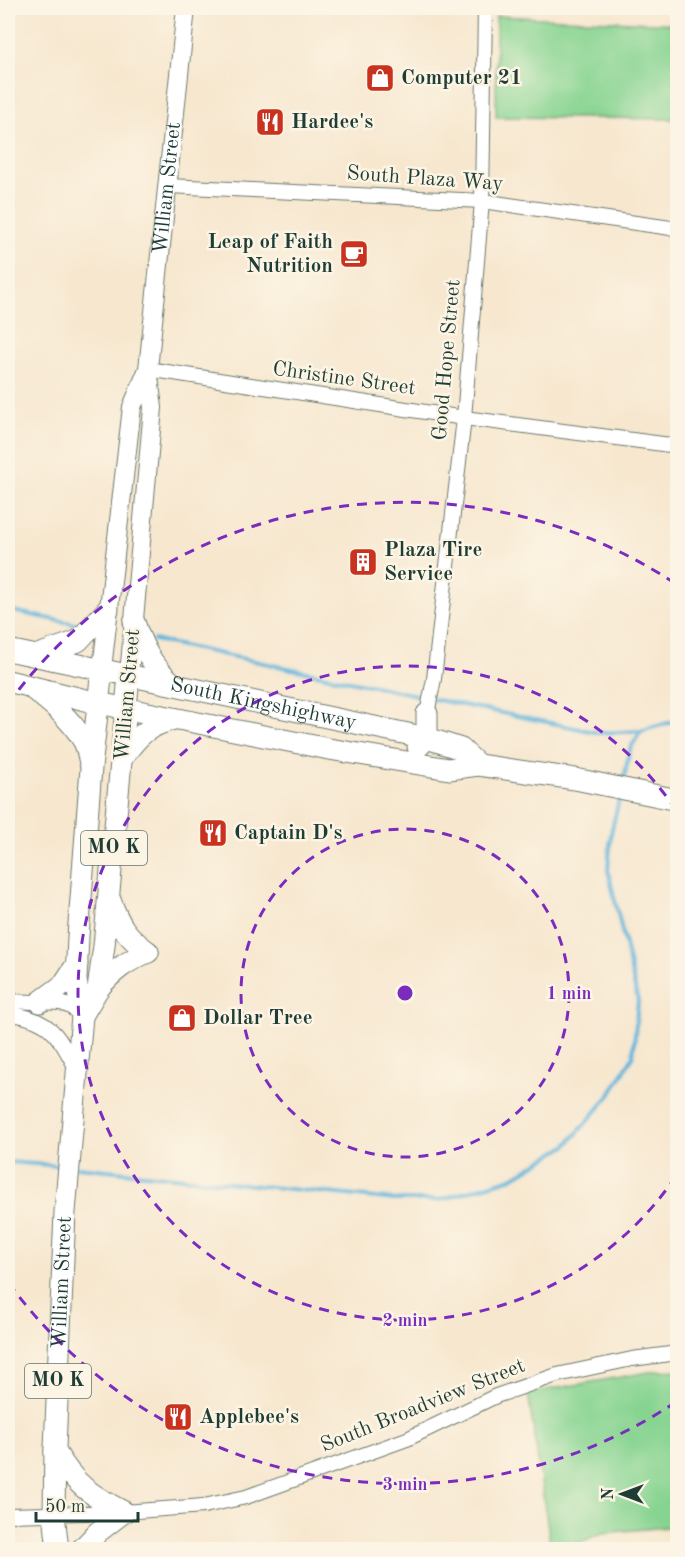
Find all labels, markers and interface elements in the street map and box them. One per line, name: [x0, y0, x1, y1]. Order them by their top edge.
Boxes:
shop icon: Computer 21: [364, 62, 396, 94]
place label: Computer 21: [401, 68, 522, 89]
restaurant icon: Hardee's: [254, 106, 286, 138]
place label: Hardee's: [291, 112, 373, 133]
street label: William Street: [150, 121, 184, 255]
street label: South Plaza Way: [346, 163, 504, 195]
place label: Leap of Faith Nutrition: [208, 232, 333, 277]
cafe icon: Leap of Faith Nutrition: [338, 238, 370, 270]
street label: Good Hope Street: [429, 278, 465, 442]
street label: Christine Street: [271, 359, 417, 399]
place label: Plaza Tire Service: [384, 540, 482, 585]
building icon: Plaza Tire Service: [347, 546, 379, 578]
street label: William Street: [112, 628, 144, 762]
street label: South Kingshighway: [169, 674, 358, 733]
restaurant icon: Captain D's: [197, 817, 229, 849]
place label: Captain D's: [234, 823, 343, 844]
road number: MO K: [81, 831, 147, 865]
centre of rings: [395, 983, 415, 1003]
text: 1 min: [546, 985, 592, 1003]
shop icon: Dollar Tree: [166, 1002, 198, 1034]
place label: Dollar Tree: [203, 1008, 313, 1029]
street label: William Street: [49, 1216, 75, 1349]
text: 2 min: [382, 1312, 428, 1330]
street label: South Broadview Street: [318, 1355, 528, 1457]
road number: MO K: [25, 1364, 91, 1398]
restaurant icon: Applebee's: [162, 1401, 194, 1433]
place label: Applebee's: [199, 1407, 299, 1428]
north arrow: [592, 1464, 652, 1524]
text: 3 min: [382, 1476, 428, 1494]
scale bar: [36, 1485, 138, 1523]
text: N: [601, 1487, 617, 1500]
text: 50 m: [45, 1498, 85, 1516]

